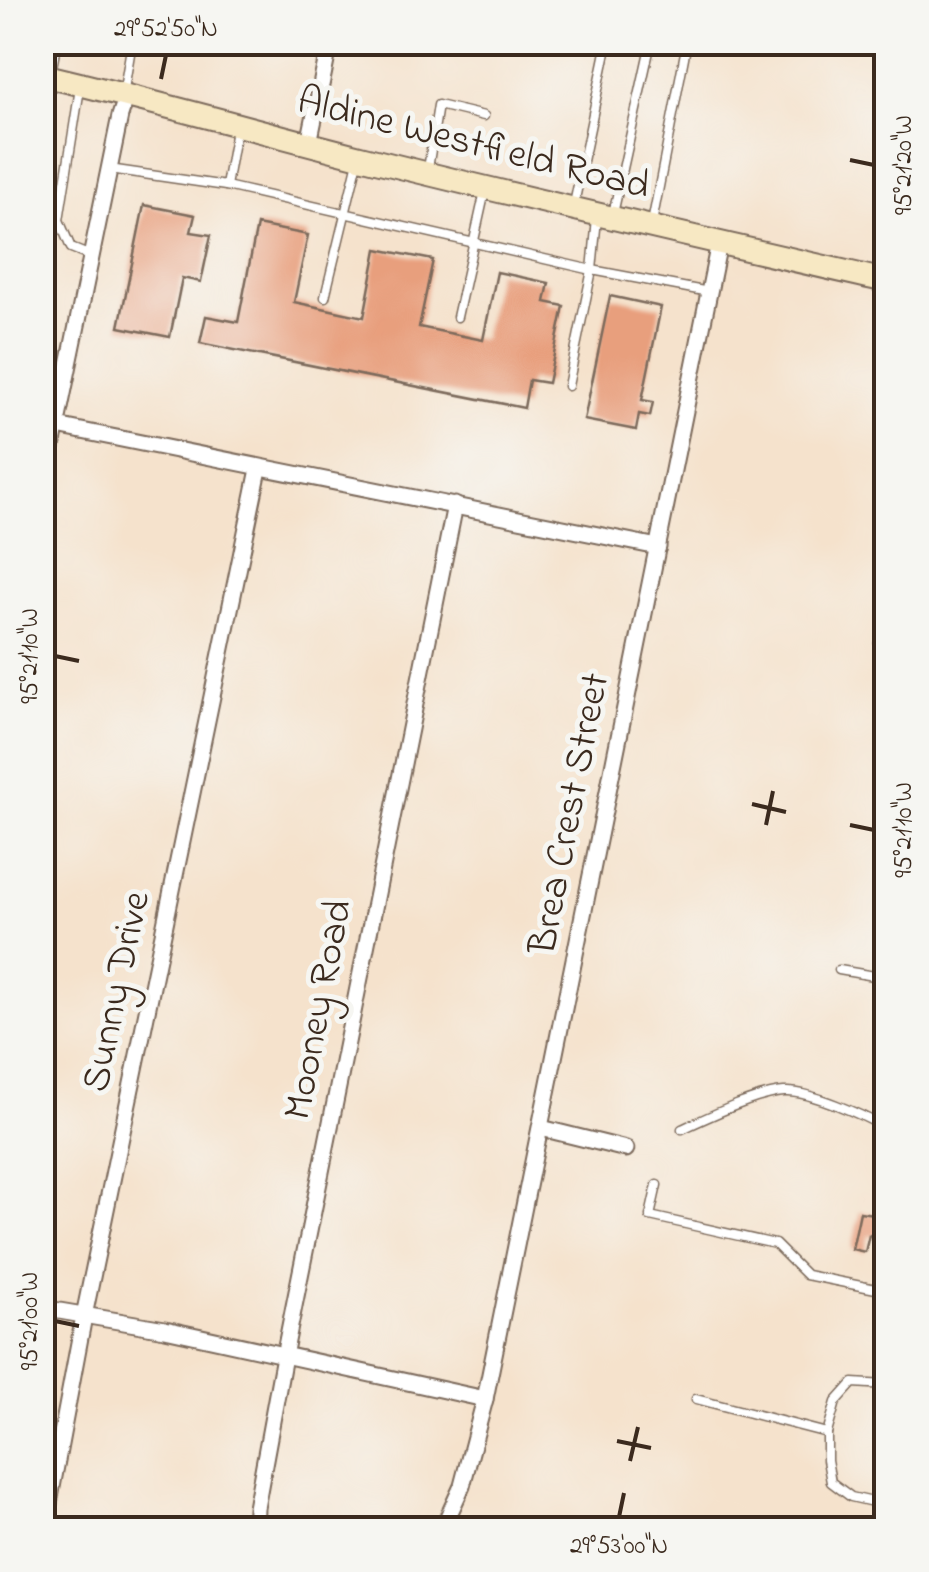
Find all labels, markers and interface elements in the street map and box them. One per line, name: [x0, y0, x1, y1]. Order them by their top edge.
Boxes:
text: 29°52'50"N: [114, 12, 218, 48]
street label: Aldine Westfield Road: [291, 73, 655, 217]
text: 95°21'20"W: [887, 115, 923, 215]
text: 95°21'10"W: [13, 608, 49, 704]
street label: Brea Crest Street: [515, 668, 627, 961]
text: 95°21'10"W: [887, 782, 923, 878]
street label: Sunny Drive: [68, 886, 168, 1098]
street label: Mooney Road: [270, 895, 370, 1125]
text: 95°21'00"W: [13, 1272, 49, 1370]
text: 29°53'00"N: [570, 1529, 668, 1565]

